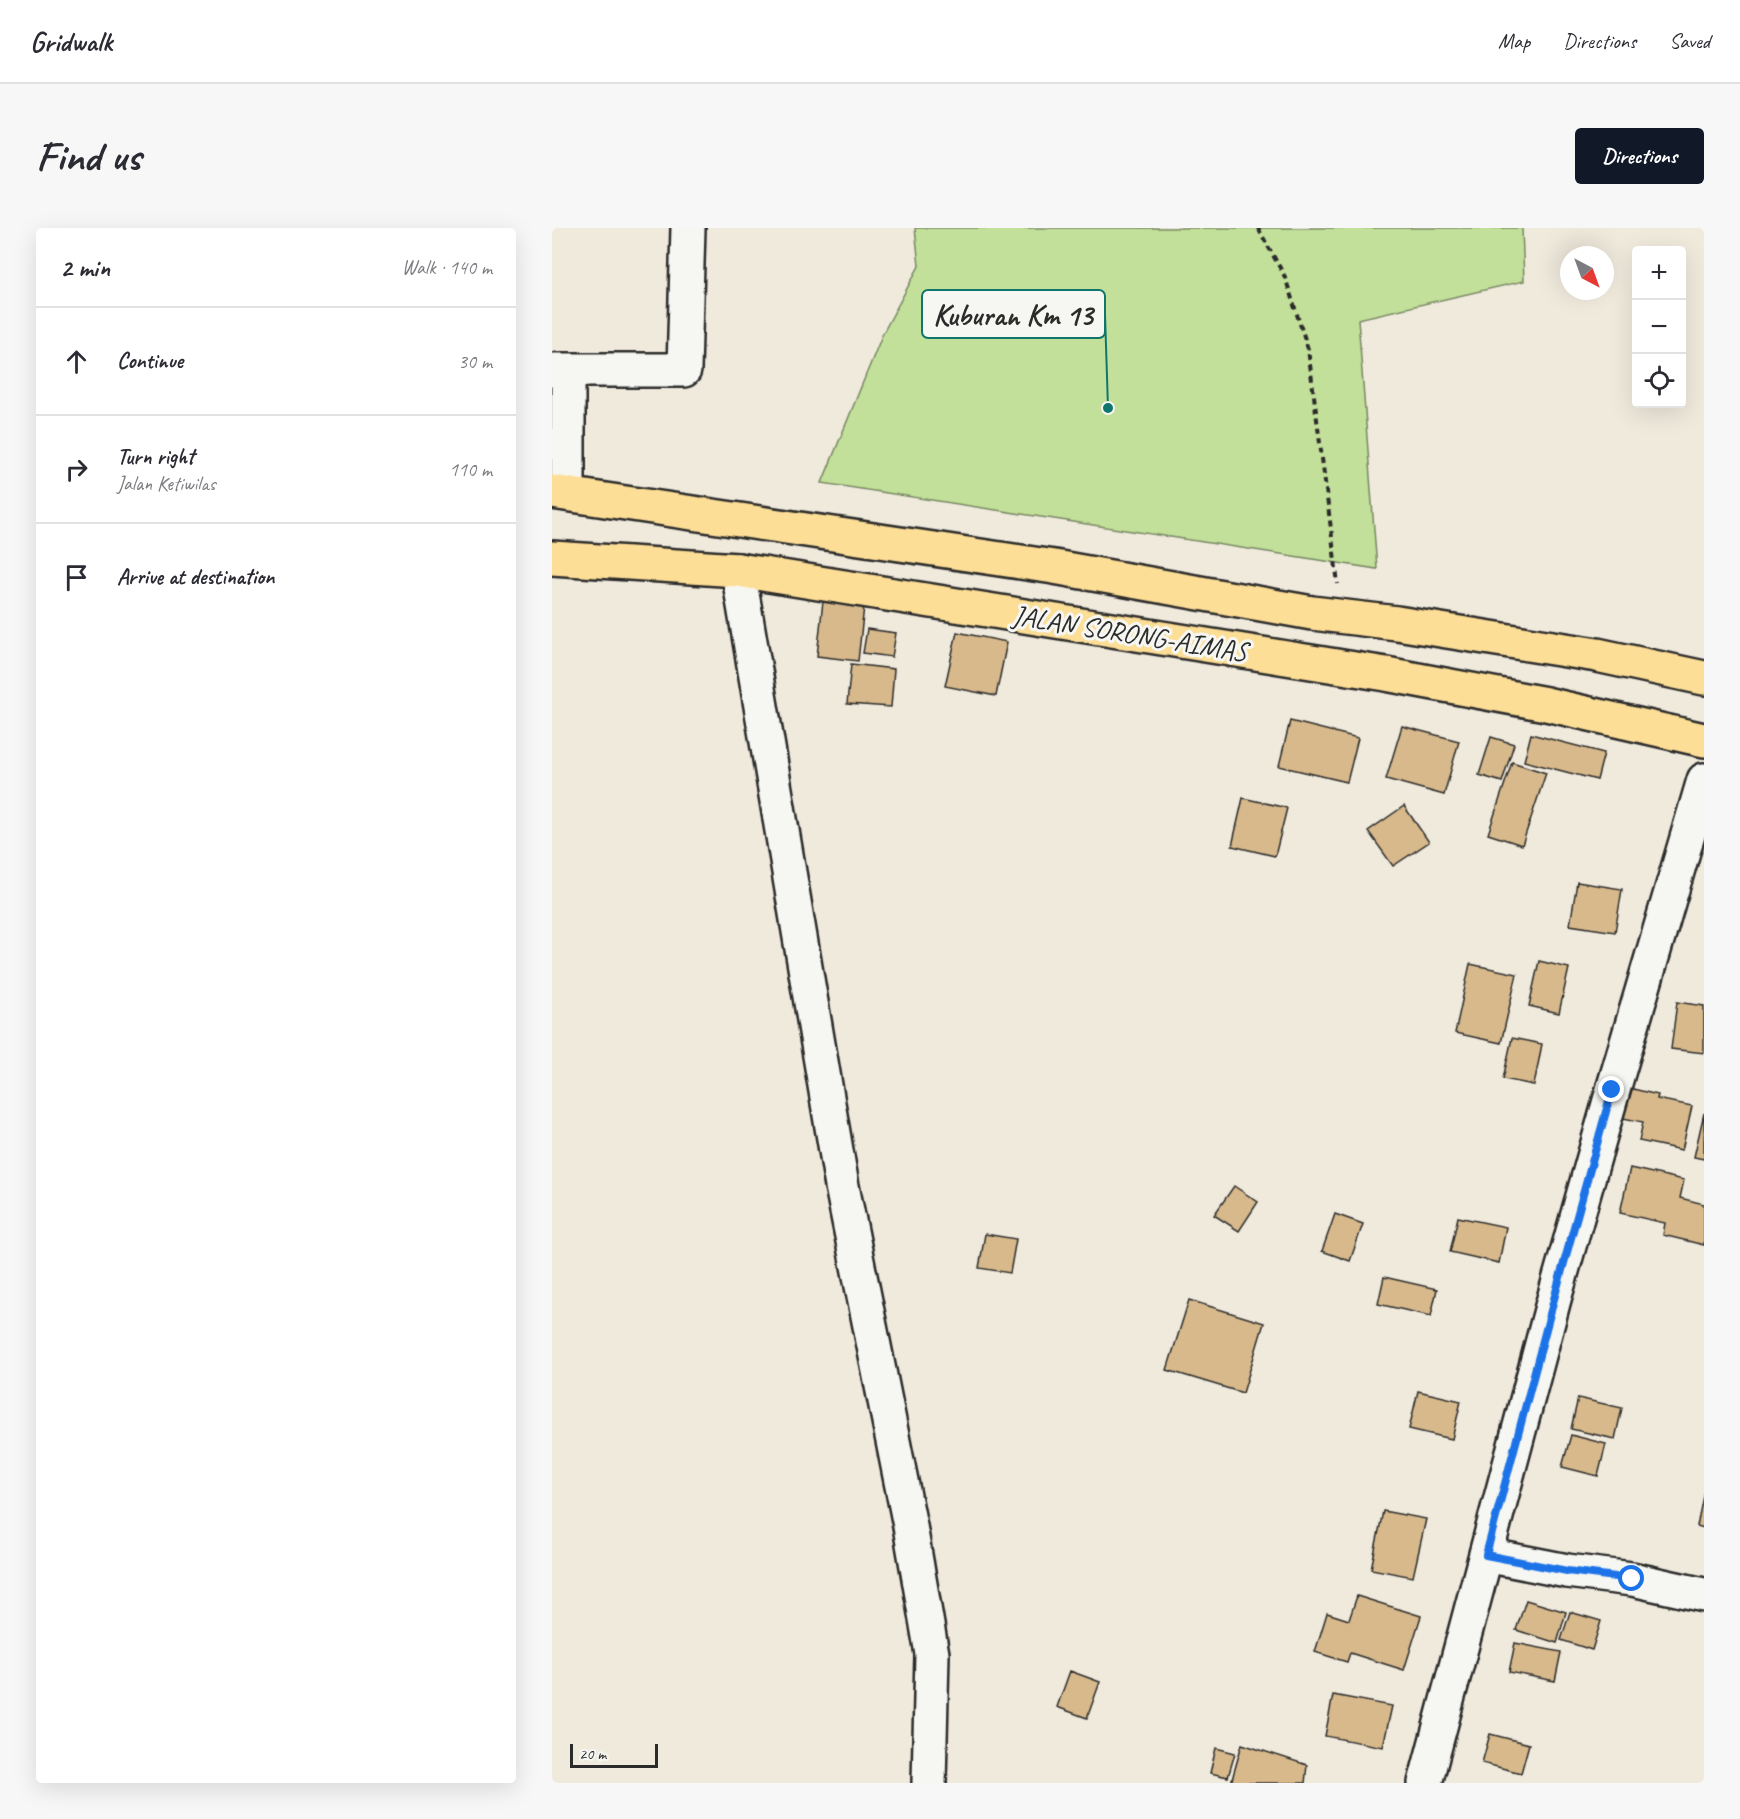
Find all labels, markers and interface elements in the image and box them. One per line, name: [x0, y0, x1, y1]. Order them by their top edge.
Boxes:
text: Gridwalk: [30, 24, 112, 59]
text: Map: [1498, 28, 1530, 54]
text: Directions: [1563, 28, 1636, 54]
text: Saved: [1669, 28, 1710, 54]
button: Directions: [1575, 128, 1704, 184]
text: Find us: [36, 130, 141, 183]
north arrow: [1560, 246, 1614, 300]
map controls: [1632, 246, 1686, 408]
button: +: [1632, 246, 1686, 300]
text: 2 min: [60, 251, 110, 284]
text: Walk · 140 m: [402, 255, 492, 280]
callout: Kuburan Km 13: [922, 290, 1105, 338]
text: Kuburan Km 13: [933, 296, 1095, 334]
button: −: [1632, 300, 1686, 354]
icon: ahead: [60, 345, 93, 378]
text: Continue: [117, 347, 183, 375]
text: 30 m: [458, 349, 492, 374]
button: locate: [1632, 354, 1686, 408]
text: Turn right: [117, 443, 194, 471]
icon: right: [60, 453, 93, 486]
text: 110 m: [449, 457, 492, 482]
text: Jalan Ketiwilas: [117, 471, 216, 496]
icon: arrive: [60, 561, 93, 594]
text: Arrive at destination: [117, 563, 274, 591]
street label: JALAN SORONG-AIMAS: [1008, 597, 1253, 669]
route end: [1598, 1076, 1624, 1102]
route start: [1618, 1565, 1644, 1591]
scale bar: [570, 1741, 658, 1768]
text: 20 m: [579, 1744, 606, 1764]

